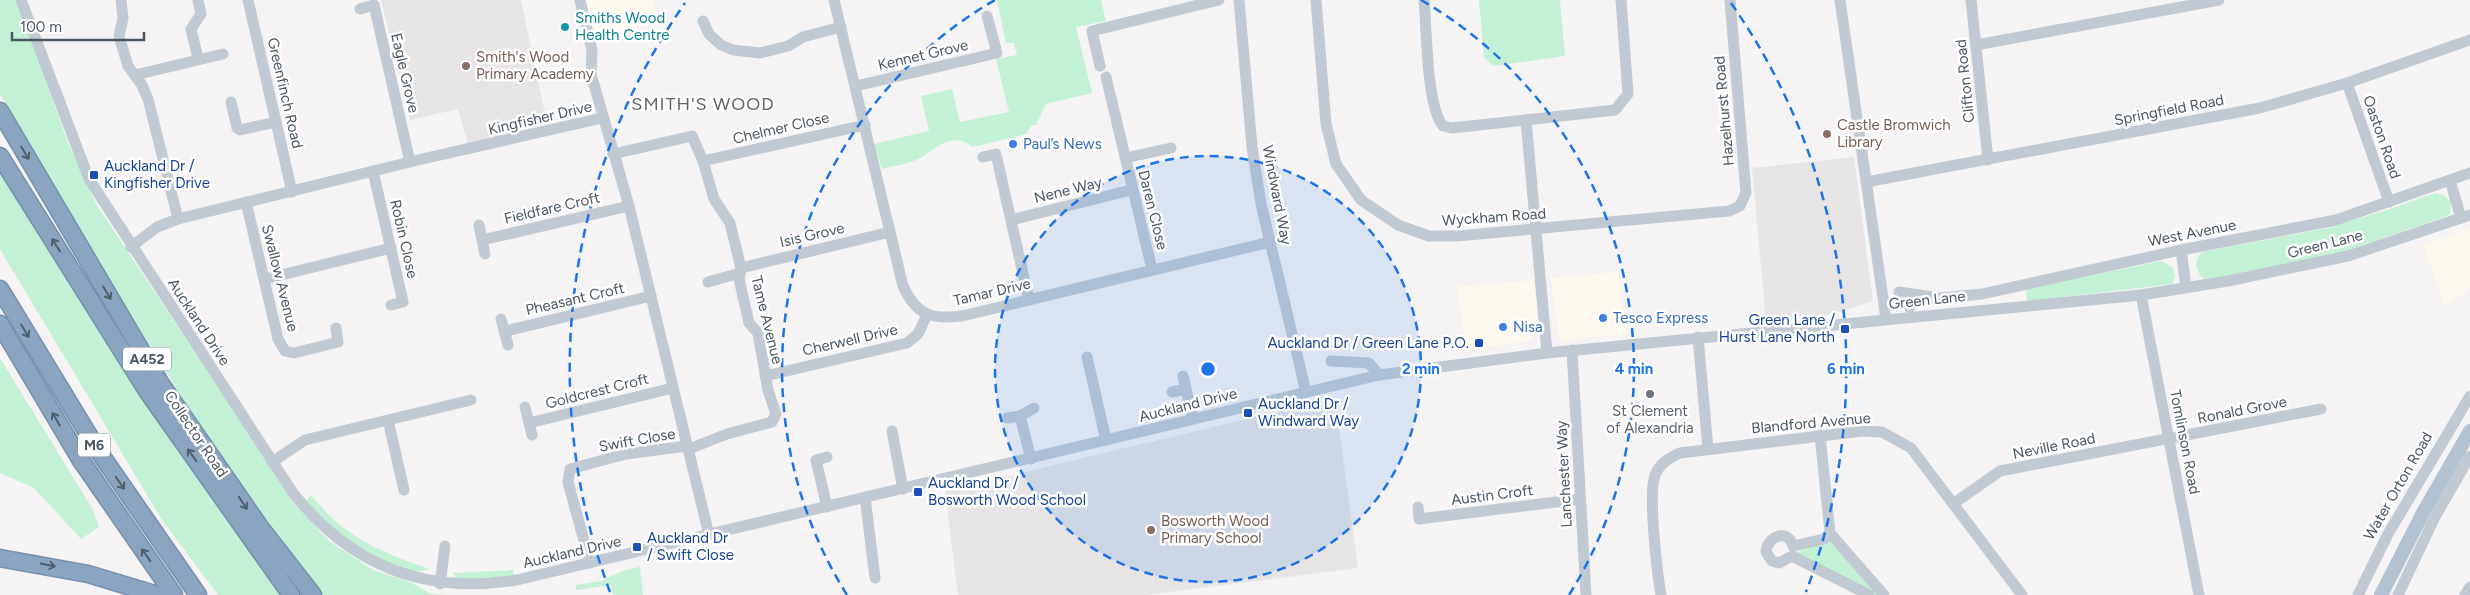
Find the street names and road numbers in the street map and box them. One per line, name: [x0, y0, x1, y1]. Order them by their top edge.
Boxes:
street label: Eagle Grove: [387, 31, 423, 115]
street label: Greenfinch Road: [263, 36, 307, 150]
street label: Kennet Grove: [876, 36, 970, 74]
street label: Clifton Road: [1952, 38, 1978, 124]
street label: Hazelhurst Road: [1710, 55, 1738, 167]
street label: Springfield Road: [2113, 91, 2225, 129]
street label: Oaston Road: [2359, 93, 2405, 181]
street label: Kingfisher Drive: [486, 97, 594, 139]
street label: Chelmer Close: [731, 108, 831, 148]
street label: Windward Way: [1259, 144, 1295, 246]
street label: Daren Close: [1134, 168, 1172, 252]
street label: Nene Way: [1032, 173, 1104, 207]
street label: Fieldfare Croft: [502, 188, 602, 228]
street label: Robin Close: [386, 198, 422, 280]
street label: Wyckham Road: [1441, 204, 1547, 230]
street label: West Avenue: [2147, 216, 2237, 250]
street label: Isis Grove: [778, 219, 846, 251]
street label: Swallow Avenue: [258, 223, 302, 333]
street label: Green Lane: [2285, 226, 2365, 262]
street label: Tame Avenue: [747, 274, 787, 366]
street label: Tamar Drive: [952, 274, 1032, 310]
street label: Auckland Drive: [164, 275, 234, 369]
street label: Pheasant Croft: [524, 279, 627, 319]
street label: Green Lane: [1888, 287, 1966, 313]
street label: Cherwell Drive: [801, 320, 899, 360]
road number: A452: [123, 348, 171, 370]
street label: Goldcrest Croft: [544, 369, 651, 413]
street label: Auckland Drive: [1137, 384, 1239, 426]
street label: Collector Road: [161, 387, 231, 481]
street label: Tomlinson Road: [2166, 388, 2204, 496]
street label: Ronald Grove: [2196, 393, 2288, 427]
street label: Blandford Avenue: [1751, 409, 1871, 437]
street label: Lanchester Way: [1552, 420, 1576, 528]
street label: Swift Close: [597, 424, 677, 456]
street label: Neville Road: [2011, 429, 2097, 463]
street label: Water Orton Road: [2360, 429, 2436, 543]
road number: M6: [78, 434, 110, 456]
street label: Austin Croft: [1450, 481, 1534, 509]
street label: Auckland Drive: [521, 532, 623, 572]

